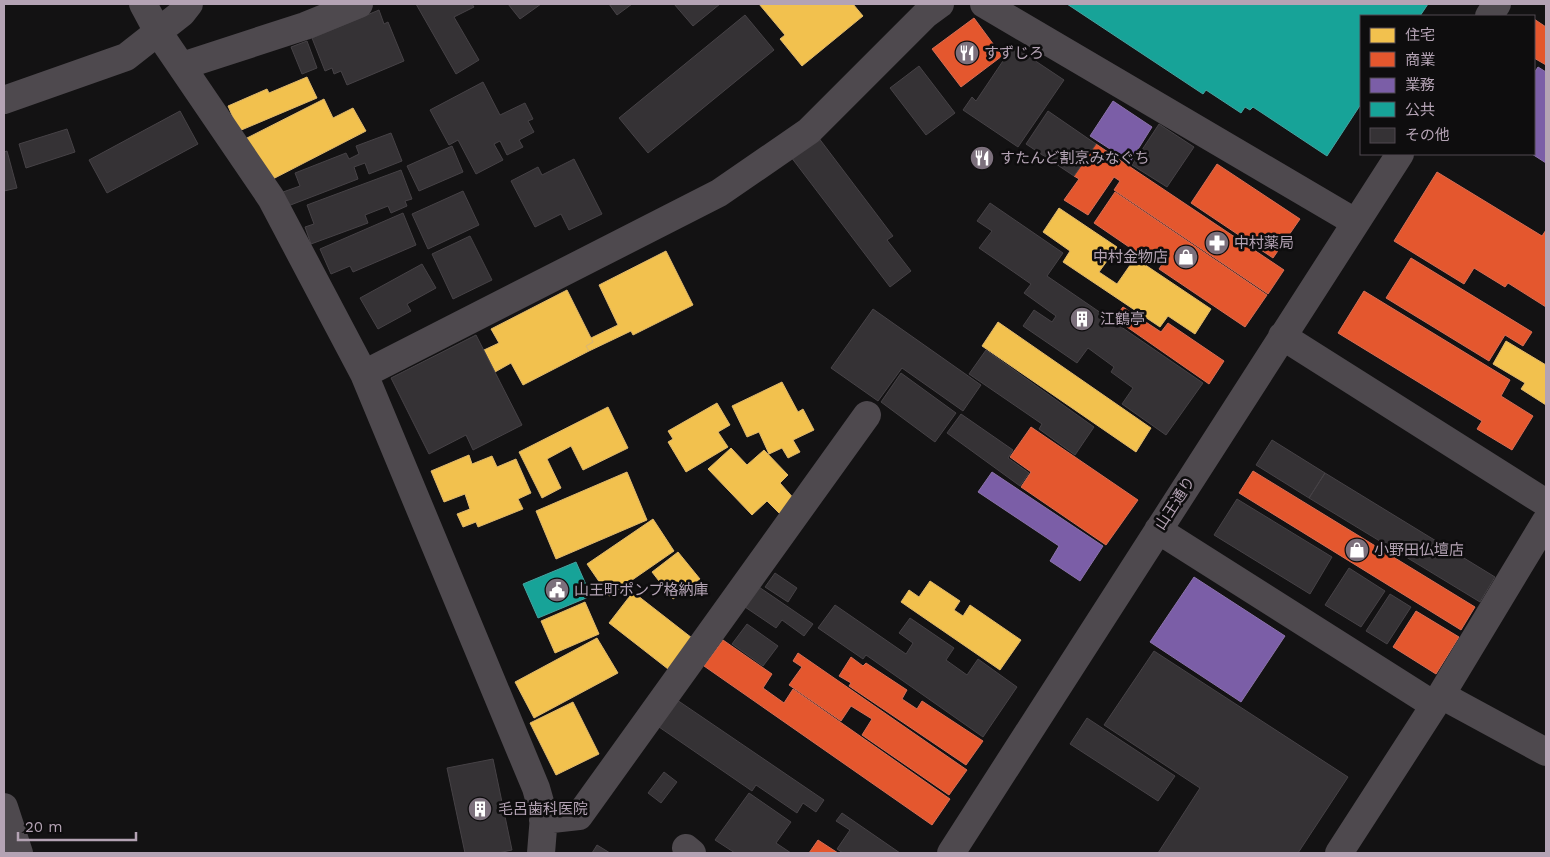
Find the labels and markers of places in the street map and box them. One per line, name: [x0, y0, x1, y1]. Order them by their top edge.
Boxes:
restaurant icon: すずじろ: [954, 40, 980, 66]
place label: すずじろ: [984, 44, 1044, 62]
restaurant icon: すたんど割烹みなぐち: [969, 145, 995, 171]
place label: すたんど割烹みなぐち: [1000, 149, 1150, 167]
pharmacy icon: 中村薬局: [1204, 230, 1230, 256]
place label: 中村薬局: [1234, 234, 1294, 252]
shop icon: 中村金物店: [1173, 244, 1199, 270]
place label: 中村金物店: [1093, 248, 1168, 266]
building icon: 江鶴亭: [1069, 306, 1095, 332]
place label: 江鶴亭: [1100, 310, 1145, 328]
shop icon: 小野田仏壇店: [1344, 537, 1370, 563]
place label: 小野田仏壇店: [1374, 541, 1464, 559]
public building icon: 山王町ポンプ格納庫: [544, 577, 570, 603]
place label: 山王町ポンプ格納庫: [574, 581, 709, 599]
building icon: 毛呂歯科医院: [467, 796, 493, 822]
place label: 毛呂歯科医院: [498, 800, 588, 818]

